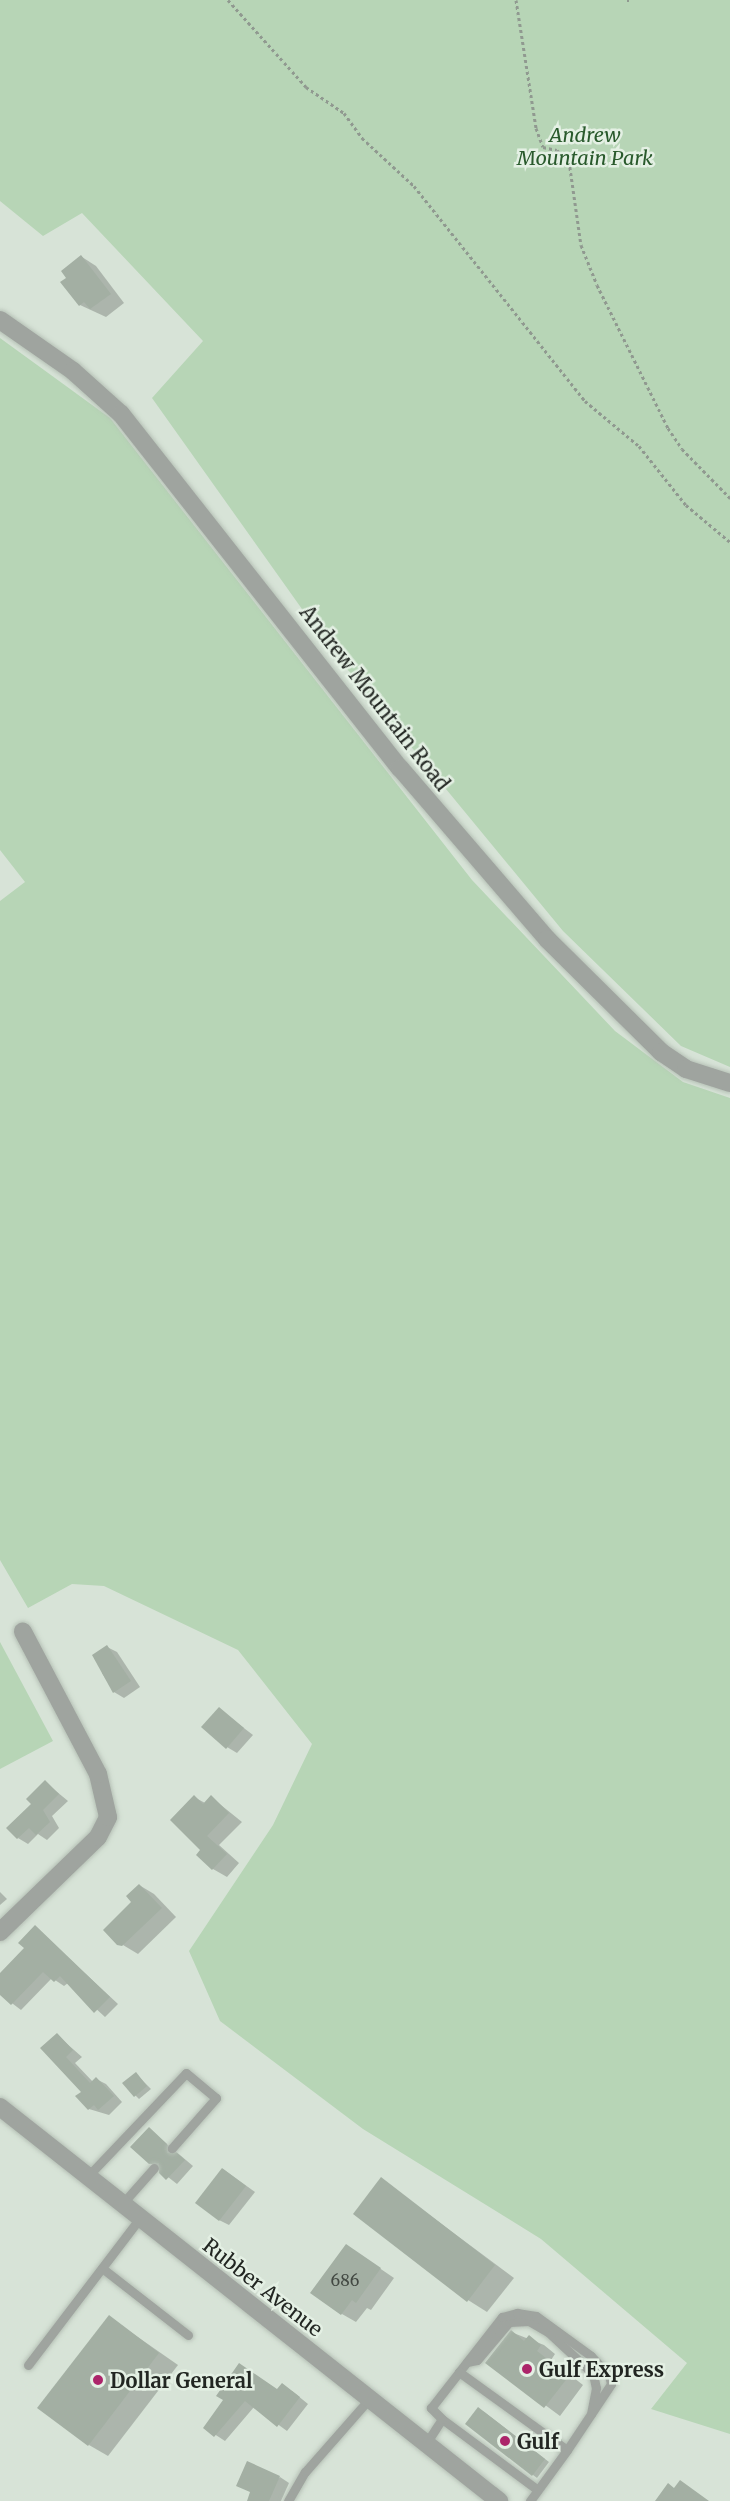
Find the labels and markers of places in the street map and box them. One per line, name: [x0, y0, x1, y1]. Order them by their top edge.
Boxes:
place label: Gulf Express: [539, 2357, 664, 2381]
marker: Gulf Express: [520, 2362, 534, 2376]
place label: Dollar General: [110, 2368, 252, 2392]
marker: Dollar General: [91, 2373, 105, 2387]
place label: Gulf: [517, 2429, 559, 2453]
marker: Gulf: [498, 2434, 512, 2448]

